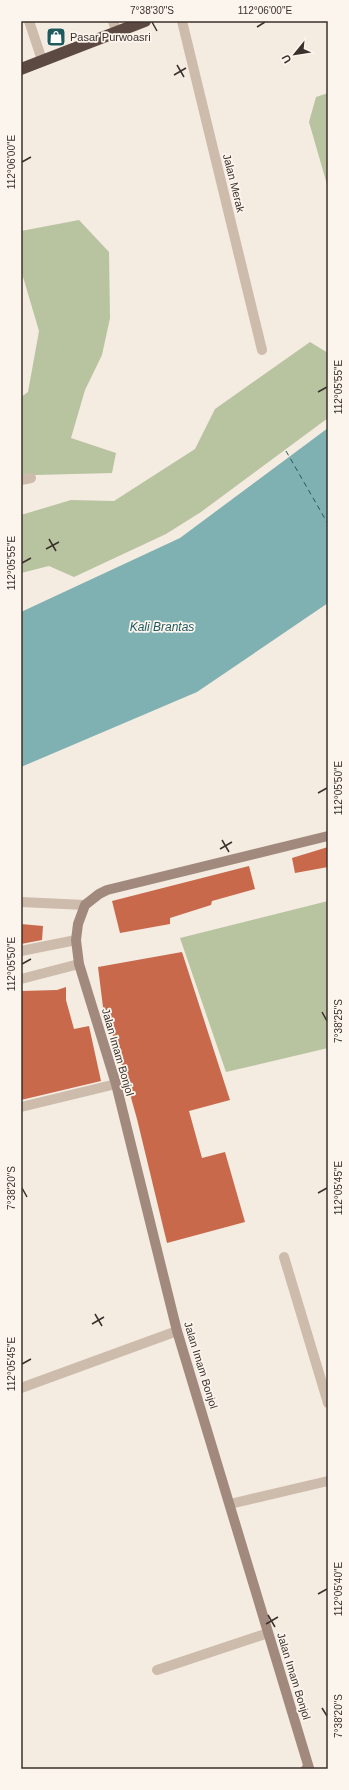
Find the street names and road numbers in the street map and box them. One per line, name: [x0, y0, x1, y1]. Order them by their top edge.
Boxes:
street label: Jalan Merak: [221, 152, 247, 214]
street label: Jalan Imam Bonjol: [100, 1007, 136, 1097]
street label: Jalan Imam Bonjol: [182, 1320, 220, 1410]
street label: Jalan Imam Bonjol: [275, 1631, 313, 1721]

